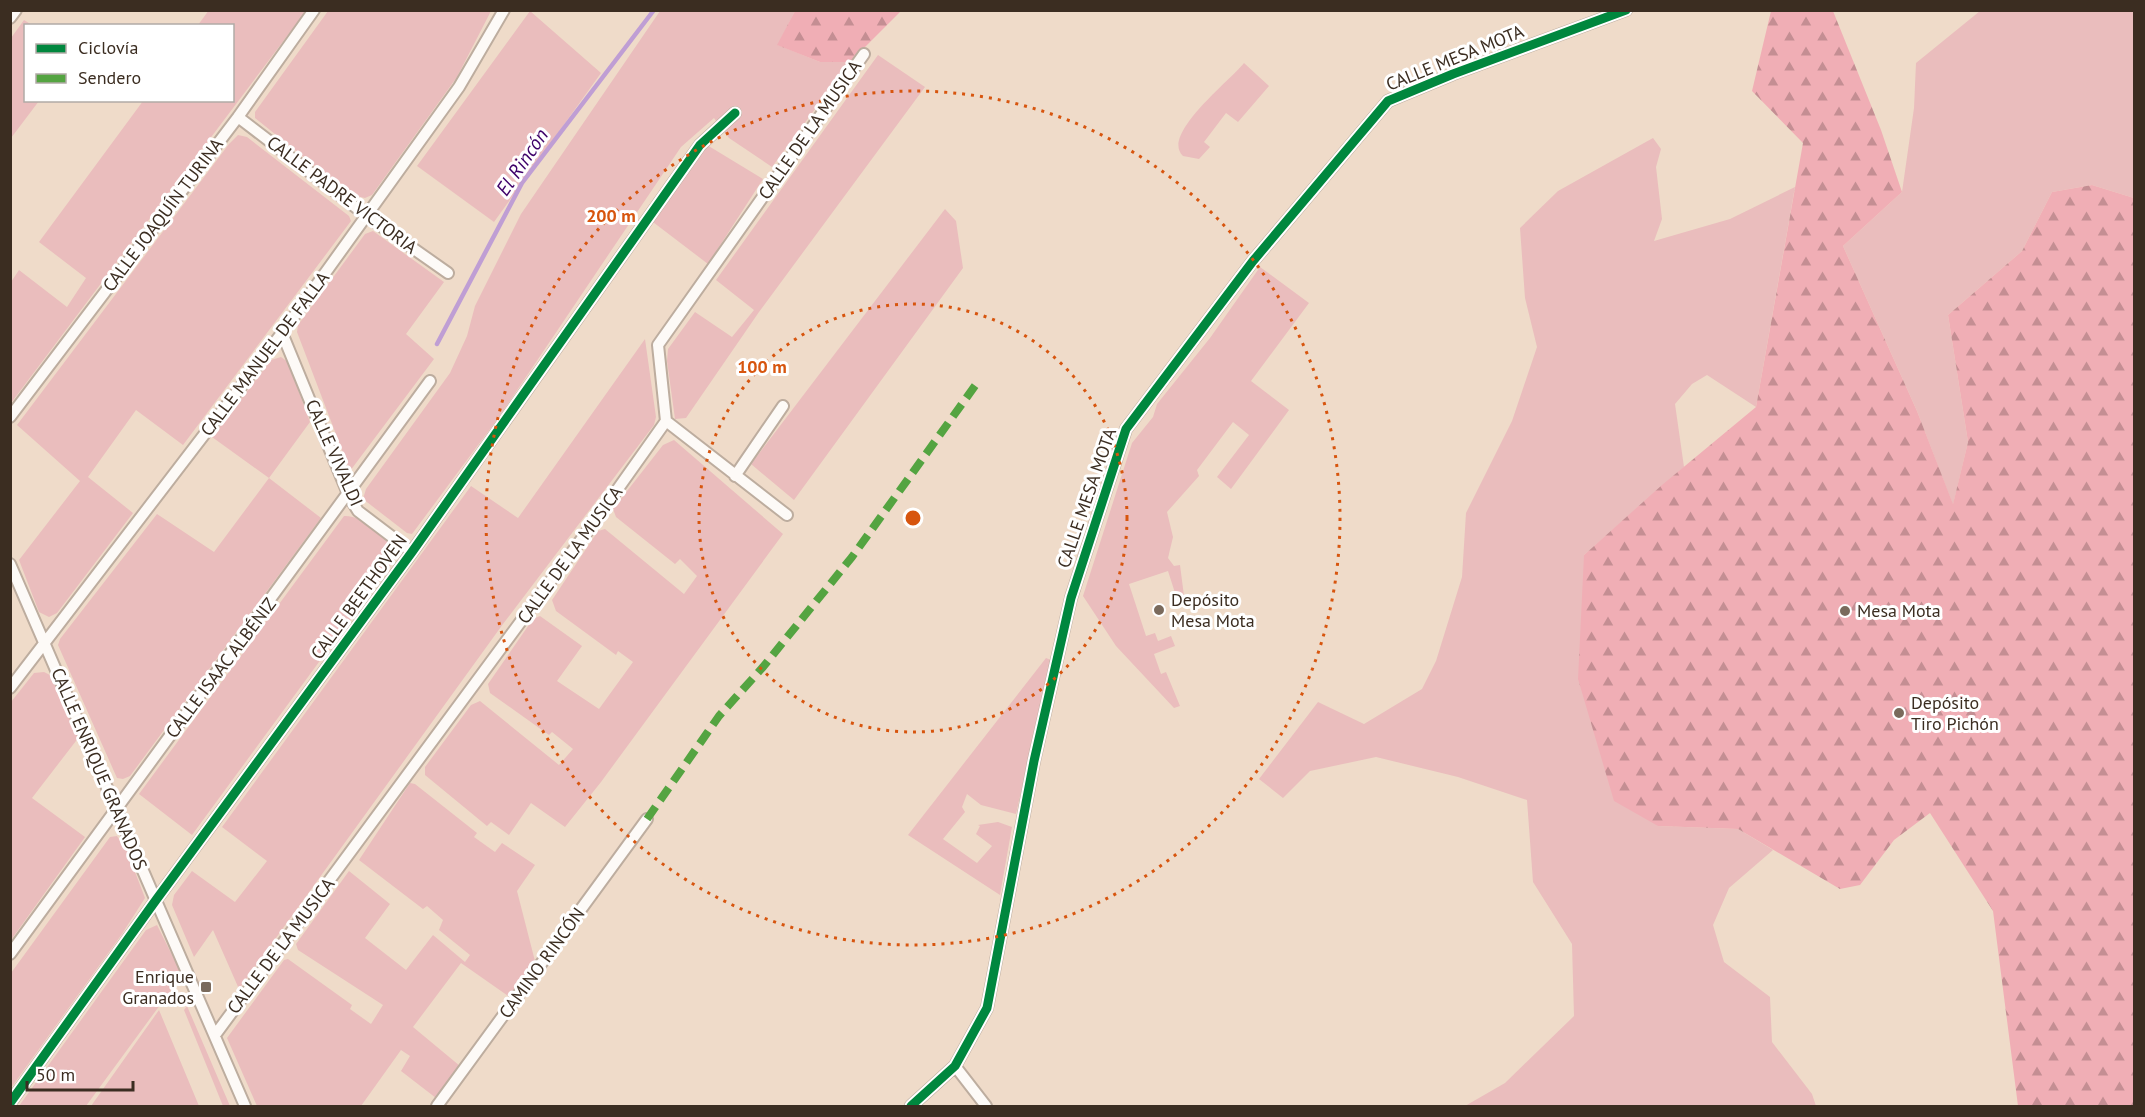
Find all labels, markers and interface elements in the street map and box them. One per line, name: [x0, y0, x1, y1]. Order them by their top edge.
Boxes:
street label: CALLE MESA MOTA: [1383, 19, 1527, 96]
legend: [24, 24, 234, 102]
text: Ciclovía: [78, 36, 138, 59]
street label: CALLE DE LA MUSICA: [753, 55, 867, 204]
text: Sendero: [78, 66, 141, 89]
water label: El Rincón: [490, 123, 554, 201]
street label: CALLE PADRE VICTORIA: [263, 131, 422, 259]
street label: CALLE JOAQUÍN TURINA: [97, 133, 228, 296]
text: 200 m: [586, 204, 636, 227]
street label: CALLE MANUEL DE FALLA: [195, 266, 334, 441]
text: 100 m: [737, 355, 787, 378]
street label: CALLE VIVALDI: [301, 396, 368, 510]
street label: CALLE MESA MOTA: [1052, 424, 1121, 571]
street label: CALLE DE LA MUSICA: [512, 481, 628, 628]
centre of rings: [903, 508, 923, 528]
street label: CALLE BEETHOVEN: [305, 530, 412, 664]
place label: Depósito Mesa Mota: [1171, 588, 1255, 632]
street label: CALLE ISAAC ALBÉNIZ: [160, 593, 281, 742]
place label: Mesa Mota: [1857, 599, 1941, 622]
marker: Depósito Mesa Mota: [1152, 603, 1166, 617]
marker: Mesa Mota: [1838, 604, 1852, 618]
street label: CALLE ENRIQUE GRANADOS: [46, 664, 153, 873]
place label: Depósito Tiro Pichón: [1911, 691, 1999, 735]
marker: Depósito Tiro Pichón: [1892, 706, 1906, 720]
street label: CALLE DE LA MUSICA: [222, 873, 340, 1018]
street label: CAMINO RINCÓN: [494, 903, 589, 1023]
place label: Enrique Granados: [122, 965, 194, 1009]
marker: Enrique Granados: [199, 980, 213, 994]
scale bar: [27, 1054, 134, 1092]
text: 50 m: [36, 1063, 75, 1086]

